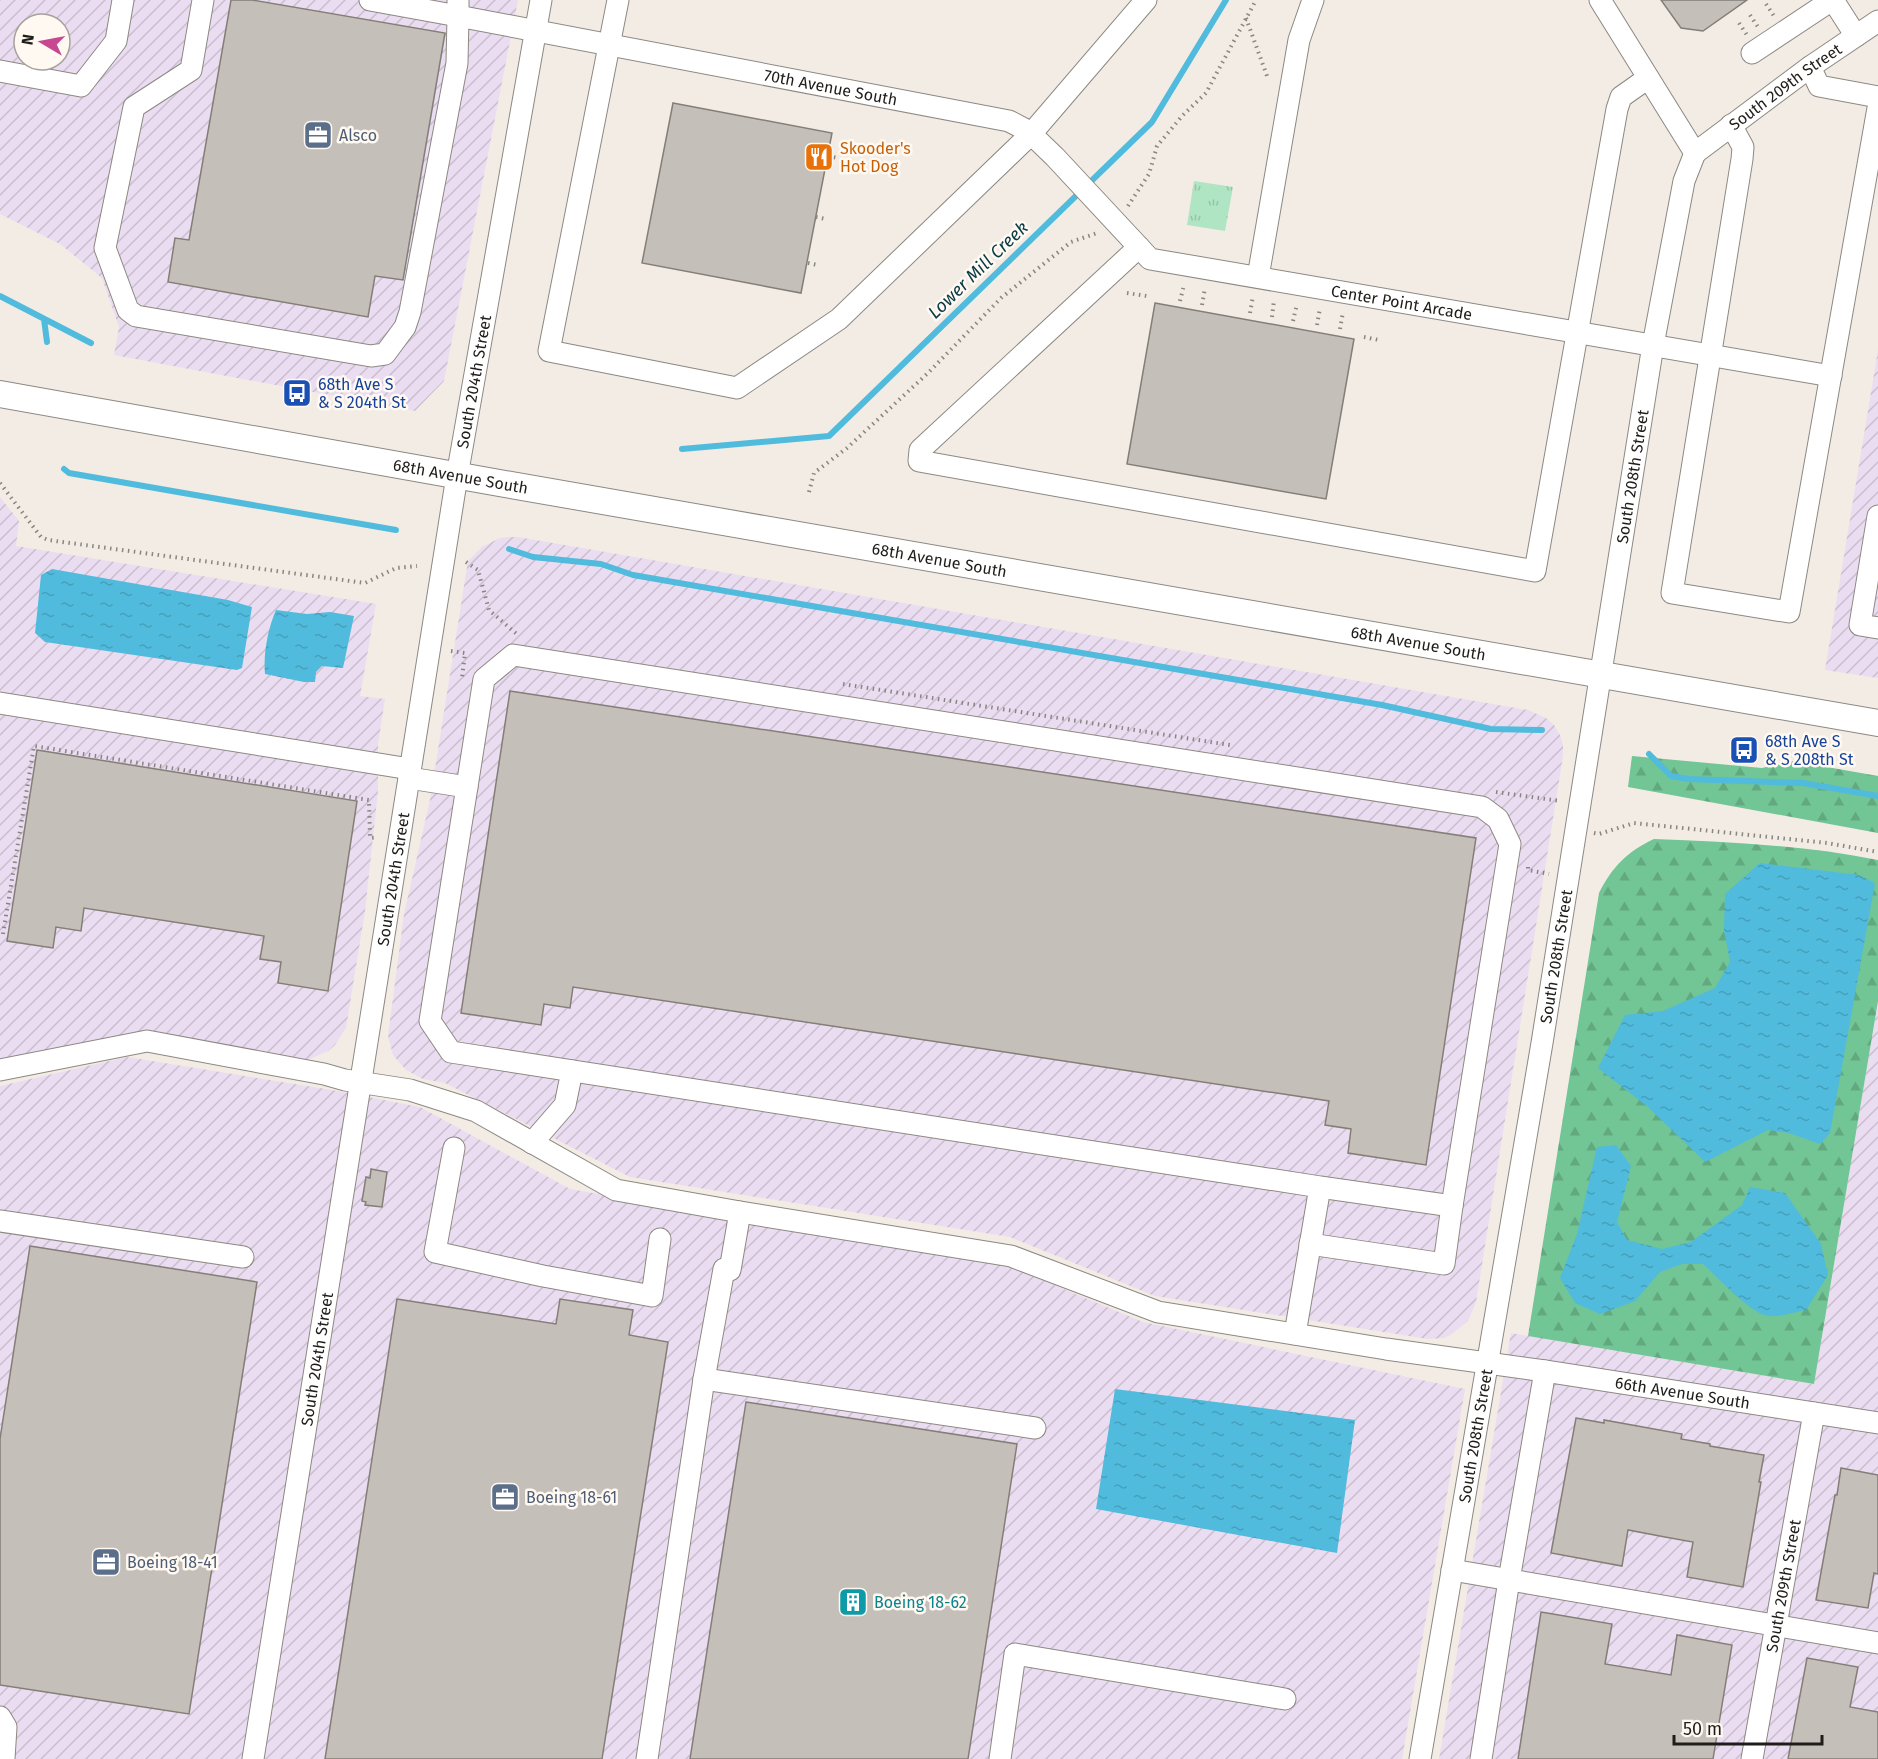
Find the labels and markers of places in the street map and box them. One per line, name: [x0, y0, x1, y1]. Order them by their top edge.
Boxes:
office icon: Alsco: [302, 119, 334, 151]
place label: Alsco: [339, 126, 377, 145]
place label: Skooder's Hot Dog: [840, 139, 911, 176]
restaurant icon: Skooder's Hot Dog: [803, 141, 835, 173]
place label: 68th Ave S & S 204th St: [318, 375, 406, 412]
bus stop icon: 68th Ave S & S 204th St: [281, 377, 313, 409]
place label: 68th Ave S & S 208th St: [1765, 732, 1854, 769]
bus stop icon: 68th Ave S & S 208th St: [1728, 734, 1760, 766]
office icon: Boeing 18-61: [489, 1481, 521, 1513]
place label: Boeing 18-61: [526, 1488, 617, 1507]
office icon: Boeing 18-41: [90, 1546, 122, 1578]
place label: Boeing 18-41: [127, 1553, 218, 1572]
building icon: Boeing 18-62: [837, 1586, 869, 1618]
place label: Boeing 18-62: [874, 1593, 967, 1612]

